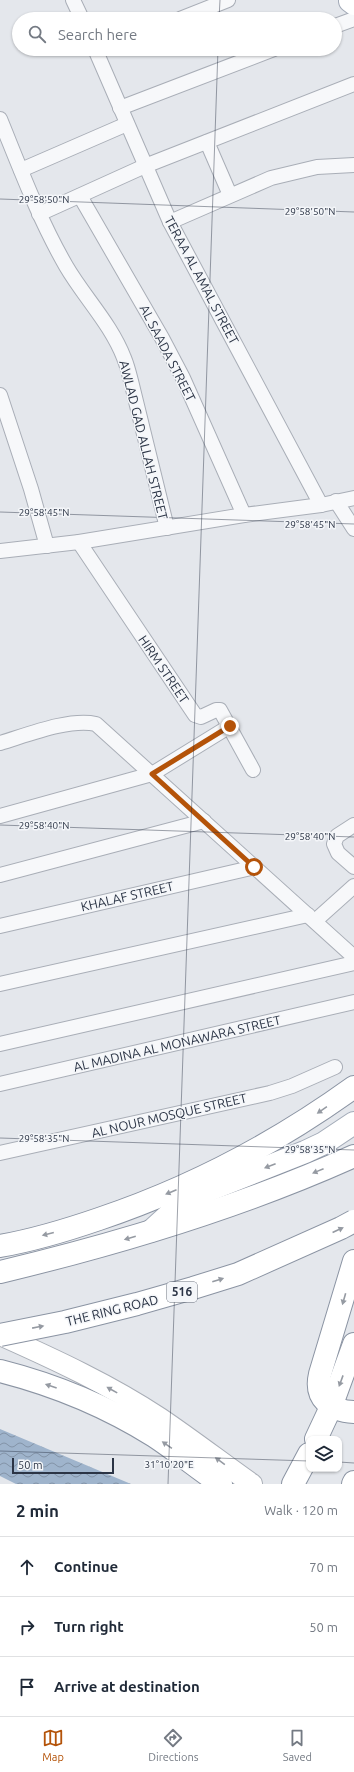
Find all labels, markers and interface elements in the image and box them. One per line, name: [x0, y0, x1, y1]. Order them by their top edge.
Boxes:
search box: [12, 12, 342, 56]
icon: search: [26, 23, 48, 45]
text: Search here: [58, 26, 137, 43]
text: 29°58'50"N: [19, 194, 69, 205]
text: 29°58'50"N: [285, 206, 335, 217]
street label: TERAA AL AMAL STREET: [162, 214, 242, 346]
street label: AL SAADA STREET: [138, 302, 198, 404]
street label: AWLAD GAD ALLAH STREET: [117, 359, 171, 521]
text: 29°58'45"N: [19, 507, 69, 518]
text: 29°58'45"N: [285, 519, 335, 530]
street label: HIRM STREET: [136, 632, 192, 706]
route end: [221, 717, 239, 735]
text: 29°58'40"N: [19, 820, 69, 831]
text: 29°58'40"N: [285, 831, 335, 842]
route start: [245, 858, 263, 876]
street label: KHALAF STREET: [79, 879, 175, 913]
street label: AL MADINA AL MONAWARA STREET: [72, 1012, 282, 1074]
street label: AL NOUR MOSQUE STREET: [90, 1090, 248, 1141]
one-way arrow: [317, 1106, 328, 1114]
text: 29°58'35"N: [19, 1133, 69, 1144]
text: 29°58'35"N: [285, 1144, 335, 1155]
one-way arrow: [263, 1163, 275, 1169]
one-way arrow: [312, 1169, 324, 1175]
one-way arrow: [165, 1189, 177, 1195]
one-way arrow: [332, 1227, 343, 1233]
one-way arrow: [42, 1231, 54, 1237]
one-way arrow: [123, 1235, 135, 1241]
one-way arrow: [212, 1277, 224, 1283]
road number: 516: [167, 1282, 197, 1302]
street label: THE RING ROAD: [64, 1292, 160, 1328]
one-way arrow: [341, 1293, 347, 1305]
one-way arrow: [32, 1324, 44, 1330]
one-way arrow: [337, 1375, 343, 1387]
one-way arrow: [45, 1383, 57, 1389]
one-way arrow: [106, 1386, 118, 1393]
map controls: [306, 1436, 342, 1472]
button: layers: [306, 1436, 342, 1472]
one-way arrow: [161, 1441, 172, 1449]
scale bar: [12, 1456, 114, 1475]
one-way arrow: [215, 1457, 226, 1465]
text: 50 m: [18, 1459, 42, 1471]
text: 31°10'20"E: [144, 1459, 194, 1470]
text: 2 min: [16, 1501, 59, 1520]
text: Walk · 120 m: [264, 1503, 338, 1517]
icon: ahead: [16, 1556, 38, 1578]
text: Continue: [54, 1558, 118, 1575]
text: 70 m: [309, 1560, 338, 1574]
icon: right: [16, 1616, 38, 1638]
text: Turn right: [54, 1618, 124, 1635]
text: 50 m: [309, 1620, 338, 1634]
icon: arrive: [16, 1676, 38, 1698]
text: Arrive at destination: [54, 1678, 200, 1695]
tab: Map: [42, 1727, 64, 1763]
tab: Directions: [148, 1727, 198, 1763]
tab: Saved: [283, 1727, 312, 1763]

